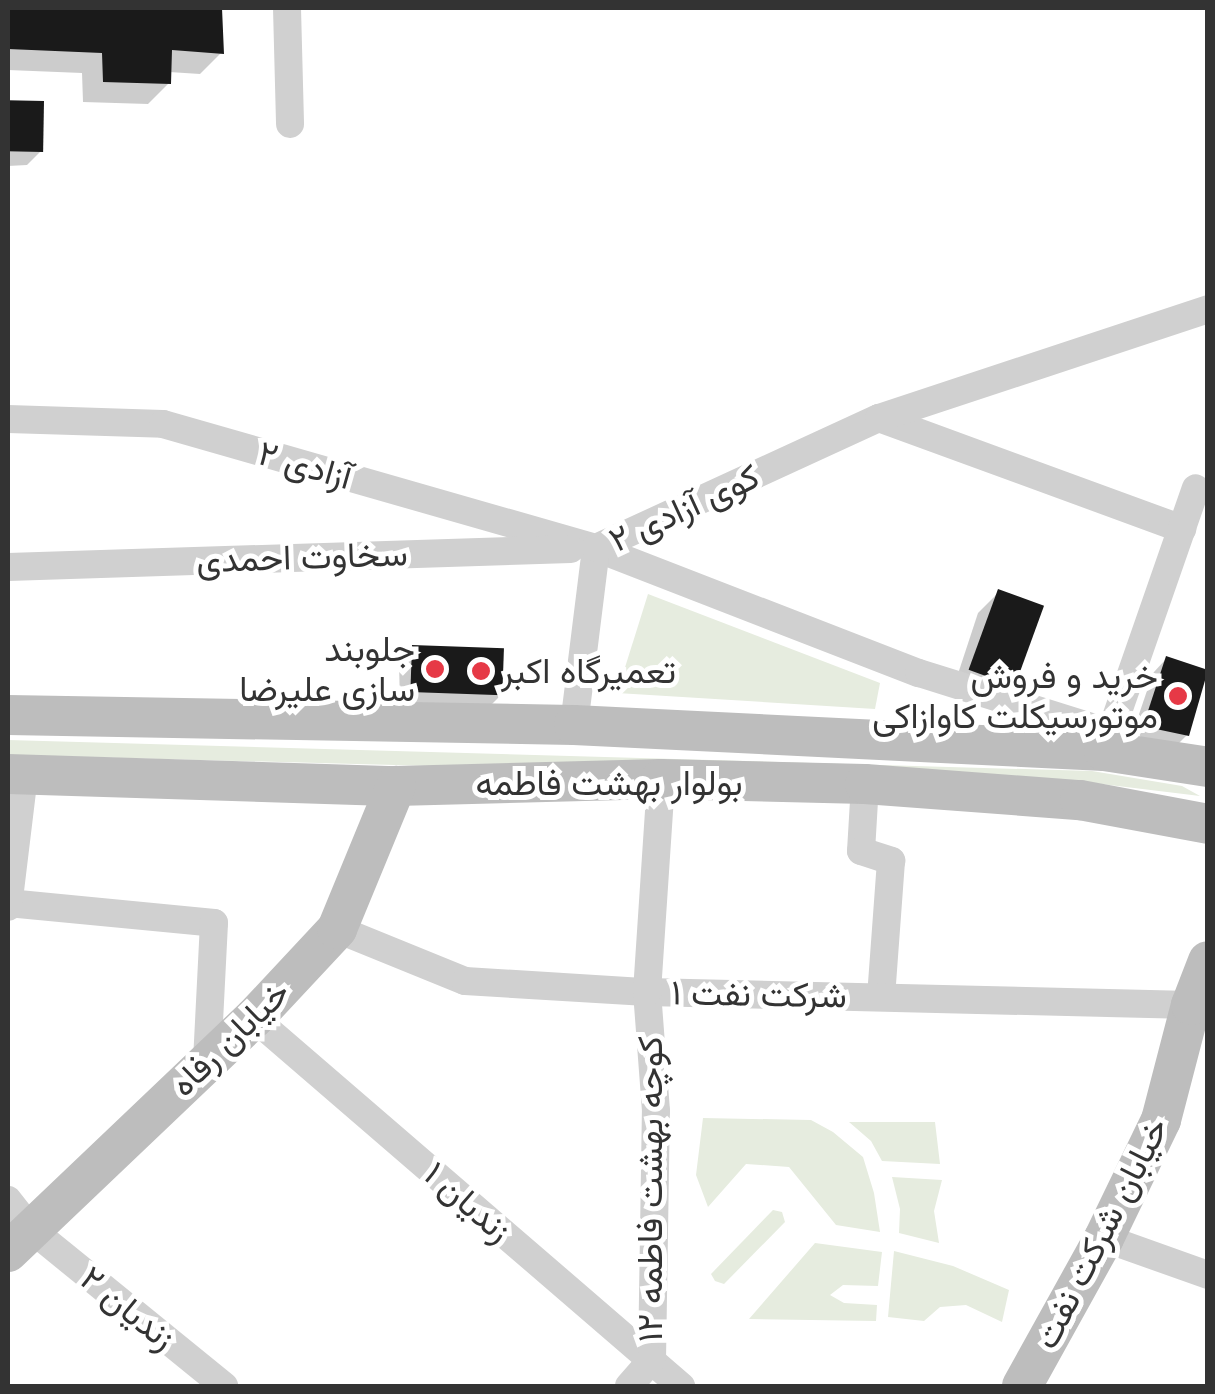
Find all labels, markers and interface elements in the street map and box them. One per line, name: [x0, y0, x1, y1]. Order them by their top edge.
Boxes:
street label: آزادی ۲: [253, 432, 357, 498]
street label: کوی آزادی ۲: [602, 455, 766, 561]
street label: سخاوت احمدی: [196, 532, 408, 582]
place label: جلوبند سازی علیرضا: [239, 628, 415, 710]
place label: تعمیرگاه اکبر: [501, 650, 676, 692]
place label: خرید و فروش موتورسیکلت کاوازاکی: [872, 655, 1158, 737]
marker: جلوبند سازی علیرضا: [424, 658, 446, 680]
marker: تعمیرگاه اکبر: [470, 660, 492, 682]
marker: خرید و فروش موتورسیکلت کاوازاکی: [1167, 685, 1189, 707]
street label: بولوار بهشت فاطمه: [475, 762, 743, 804]
street label: خیابان رفاه: [162, 971, 298, 1105]
street label: شرکت نفت ۱: [671, 971, 847, 1017]
street label: کوچه بهشت فاطمه ۱۲: [629, 1036, 671, 1342]
street label: خیابان شرکت نفت: [1025, 1110, 1177, 1356]
street label: زندیان ۱: [416, 1153, 520, 1251]
street label: زندیان ۲: [72, 1257, 184, 1359]

